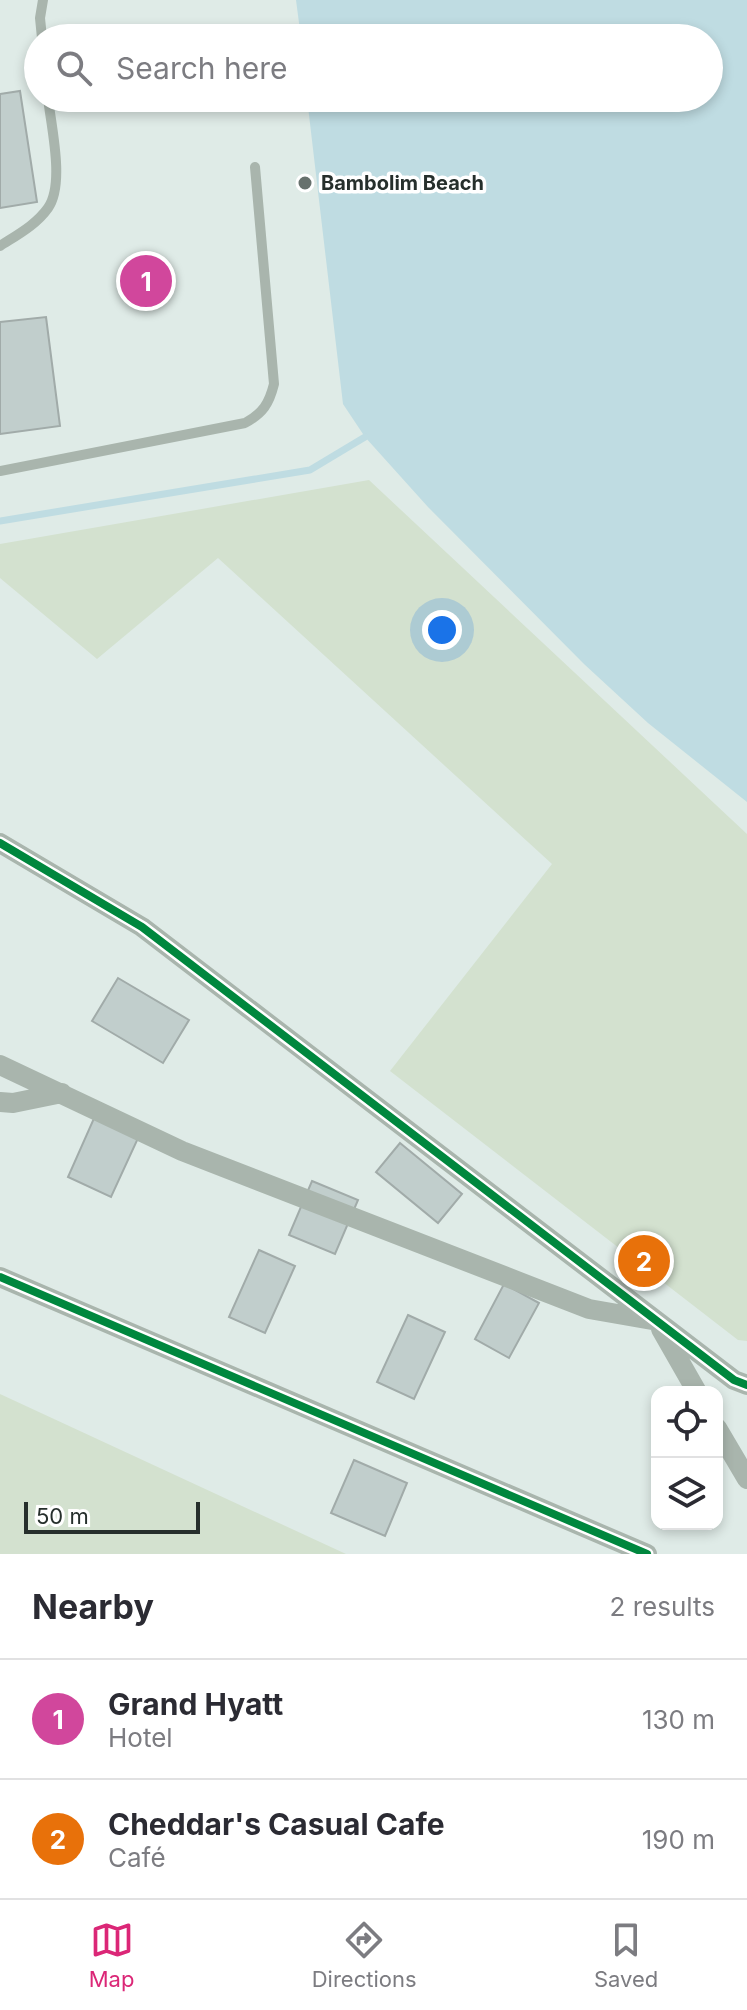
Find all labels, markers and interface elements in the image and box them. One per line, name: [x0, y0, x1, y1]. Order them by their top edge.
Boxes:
search box: [24, 24, 723, 112]
icon: search: [52, 46, 96, 90]
text: Search here: [116, 50, 288, 86]
place label: Bambolim Beach: [321, 171, 484, 195]
marker: Bambolim Beach: [296, 174, 314, 192]
pin: 1: [120, 251, 172, 311]
your location: [422, 610, 462, 650]
pin: 2: [618, 1231, 670, 1291]
map controls: [651, 1386, 723, 1530]
button: locate: [651, 1386, 723, 1458]
button: layers: [651, 1458, 723, 1530]
scale bar: [24, 1498, 200, 1534]
text: 50 m: [36, 1503, 89, 1529]
text: Nearby: [32, 1586, 154, 1627]
text: 2 results: [610, 1591, 715, 1622]
text: Grand Hyatt: [108, 1686, 283, 1722]
text: 1: [52, 1704, 64, 1735]
text: 130 m: [642, 1704, 715, 1735]
text: Hotel: [108, 1722, 173, 1753]
text: Cheddar's Casual Cafe: [108, 1806, 445, 1842]
text: 2: [50, 1824, 66, 1855]
text: 190 m: [642, 1824, 715, 1855]
text: Café: [108, 1842, 166, 1873]
tab: Map: [89, 1918, 134, 1992]
tab: Directions: [312, 1918, 417, 1992]
tab: Saved: [594, 1918, 658, 1992]

